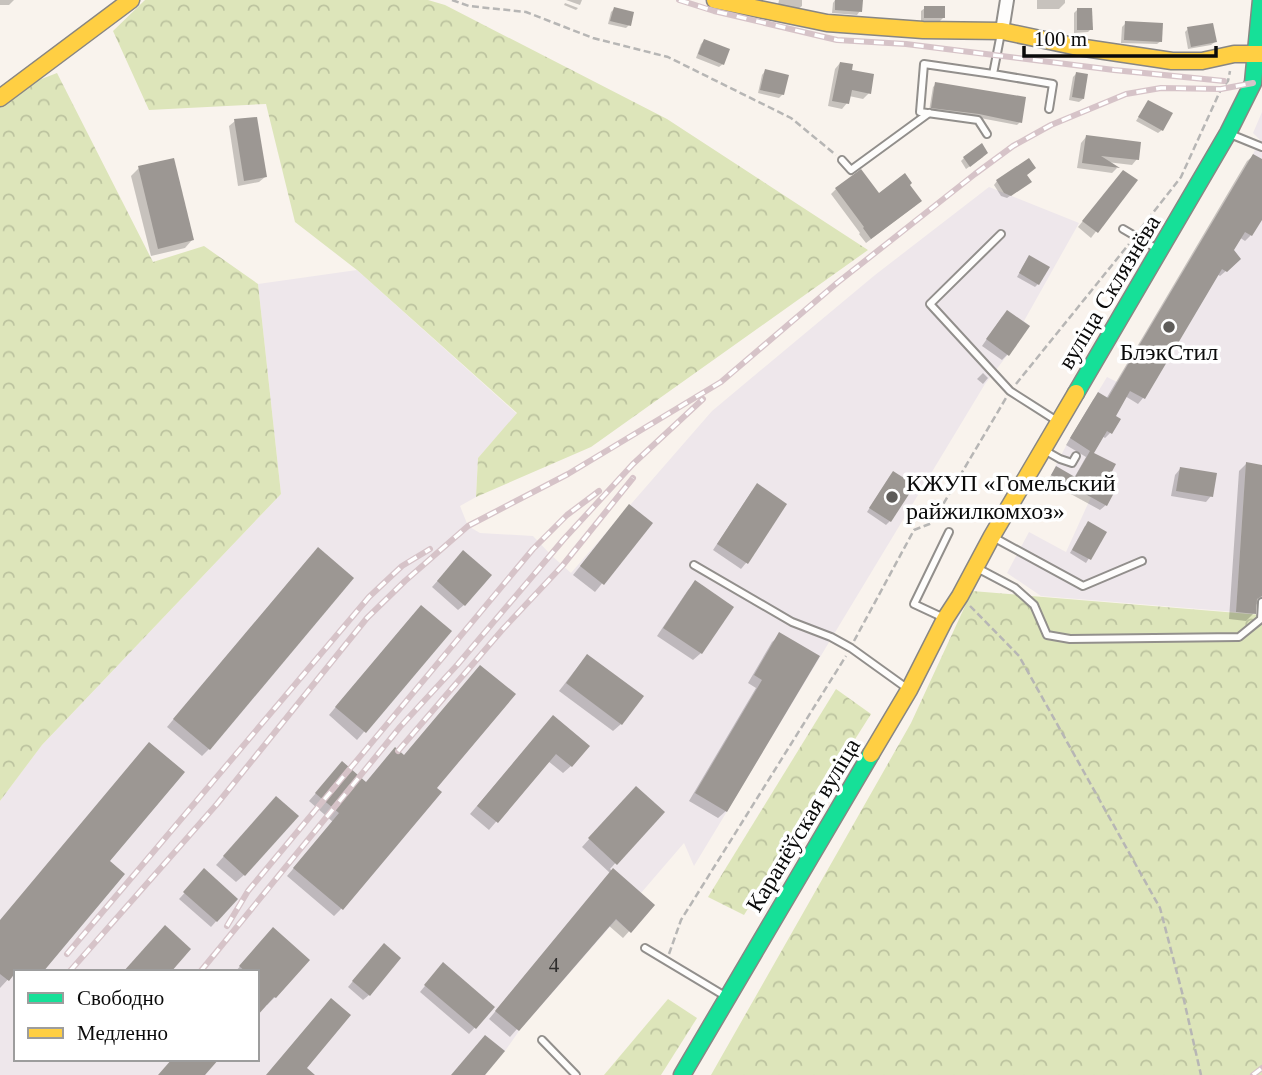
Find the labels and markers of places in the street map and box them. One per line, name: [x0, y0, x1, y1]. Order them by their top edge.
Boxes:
marker: БлэкСтил: [1161, 319, 1177, 335]
place label: БлэкСтил: [1120, 339, 1218, 365]
place label: КЖУП «Гомельский райжилкомхоз»: [906, 470, 1116, 524]
marker: КЖУП «Гомельский райжилкомхоз»: [884, 489, 900, 505]

